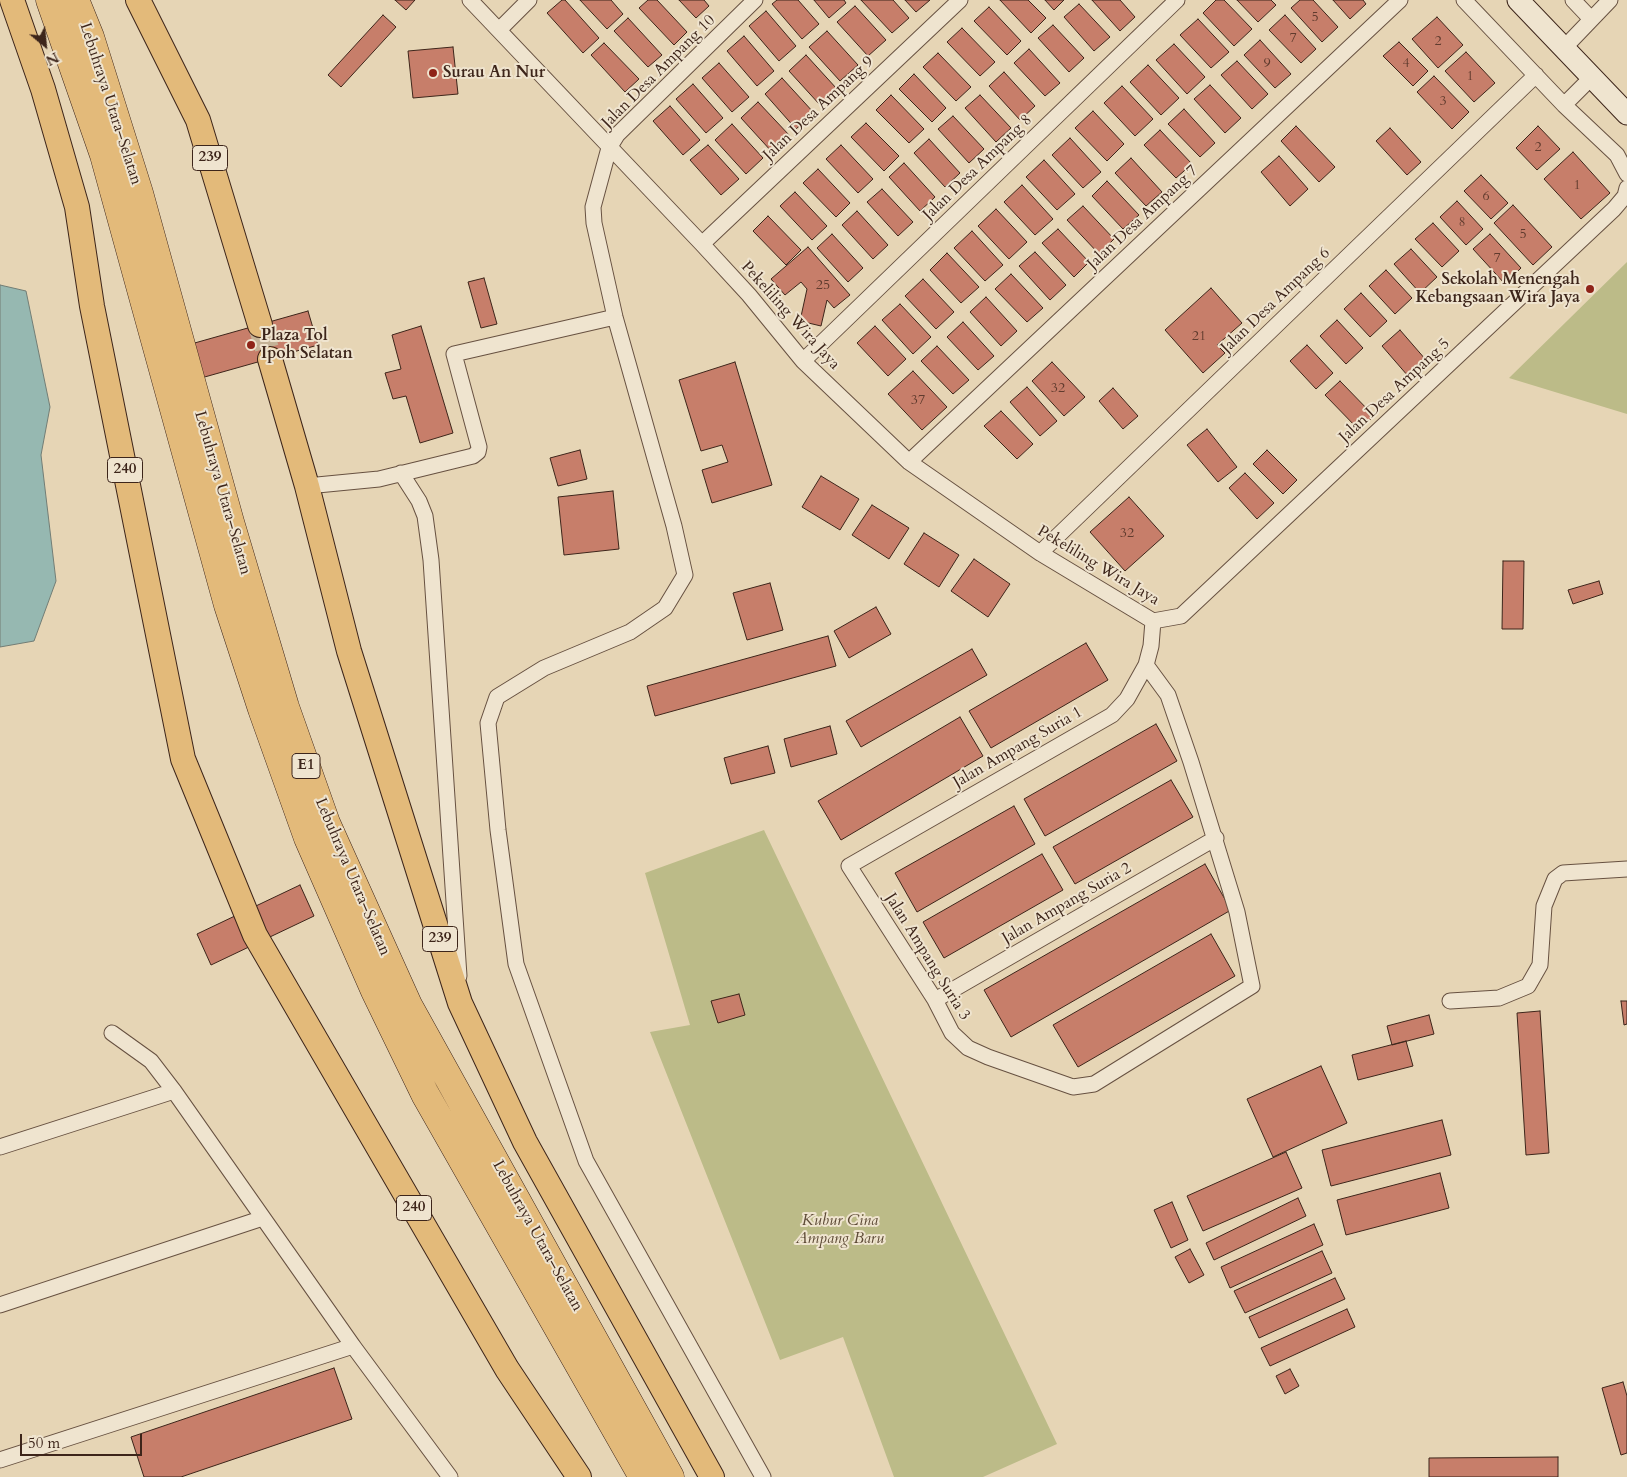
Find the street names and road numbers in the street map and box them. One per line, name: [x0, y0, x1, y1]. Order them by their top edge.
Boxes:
street label: Jalan Desa Ampang 10: [598, 11, 720, 133]
street label: Lebuhraya Utara–Selatan: [75, 20, 145, 188]
street label: Jalan Desa Ampang 9: [760, 53, 878, 165]
street label: Jalan Desa Ampang 8: [919, 111, 1037, 225]
road number: 239: [192, 146, 228, 170]
street label: Jalan Desa Ampang 7: [1084, 162, 1202, 274]
street label: Jalan Desa Ampang 6: [1217, 244, 1335, 358]
street label: Pekeliling Wira Jaya: [736, 258, 844, 374]
street label: Jalan Desa Ampang 5: [1336, 335, 1454, 447]
street label: Lebuhraya Utara–Selatan: [189, 409, 255, 577]
road number: 240: [108, 458, 142, 482]
street label: Pekeliling Wira Jaya: [1033, 522, 1163, 610]
street label: Jalan Ampang Suria 1: [950, 703, 1086, 793]
road number: E1: [292, 754, 320, 778]
street label: Lebuhraya Utara–Selatan: [310, 795, 394, 959]
street label: Jalan Ampang Suria 2: [999, 859, 1135, 949]
street label: Jalan Ampang Suria 3: [880, 890, 974, 1024]
road number: 239: [422, 926, 458, 952]
street label: Lebuhraya Utara–Selatan: [488, 1157, 586, 1315]
road number: 240: [396, 1196, 432, 1220]

